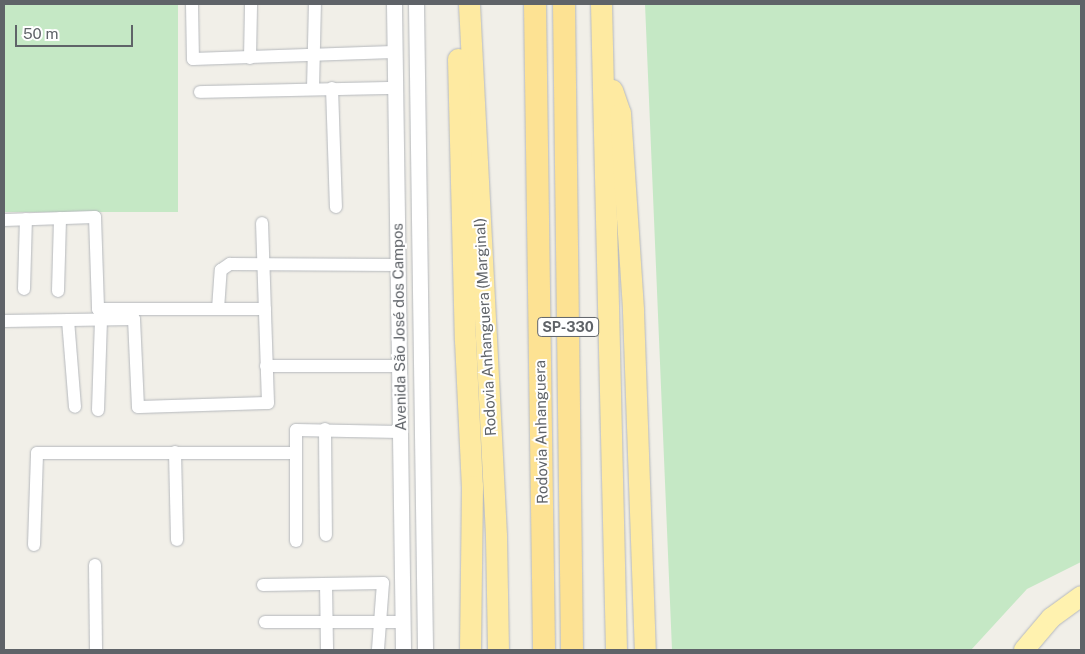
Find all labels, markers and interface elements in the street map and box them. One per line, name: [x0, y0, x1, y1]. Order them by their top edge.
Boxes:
scale bar: [18, 15, 135, 47]
text: 50 m: [23, 25, 58, 42]
street label: Rodovia Anhanguera (Marginal): [470, 217, 500, 437]
street label: Avenida São José dos Campos: [388, 223, 410, 431]
road number: SP-330: [537, 316, 599, 338]
street label: Rodovia Anhanguera: [531, 360, 551, 504]

